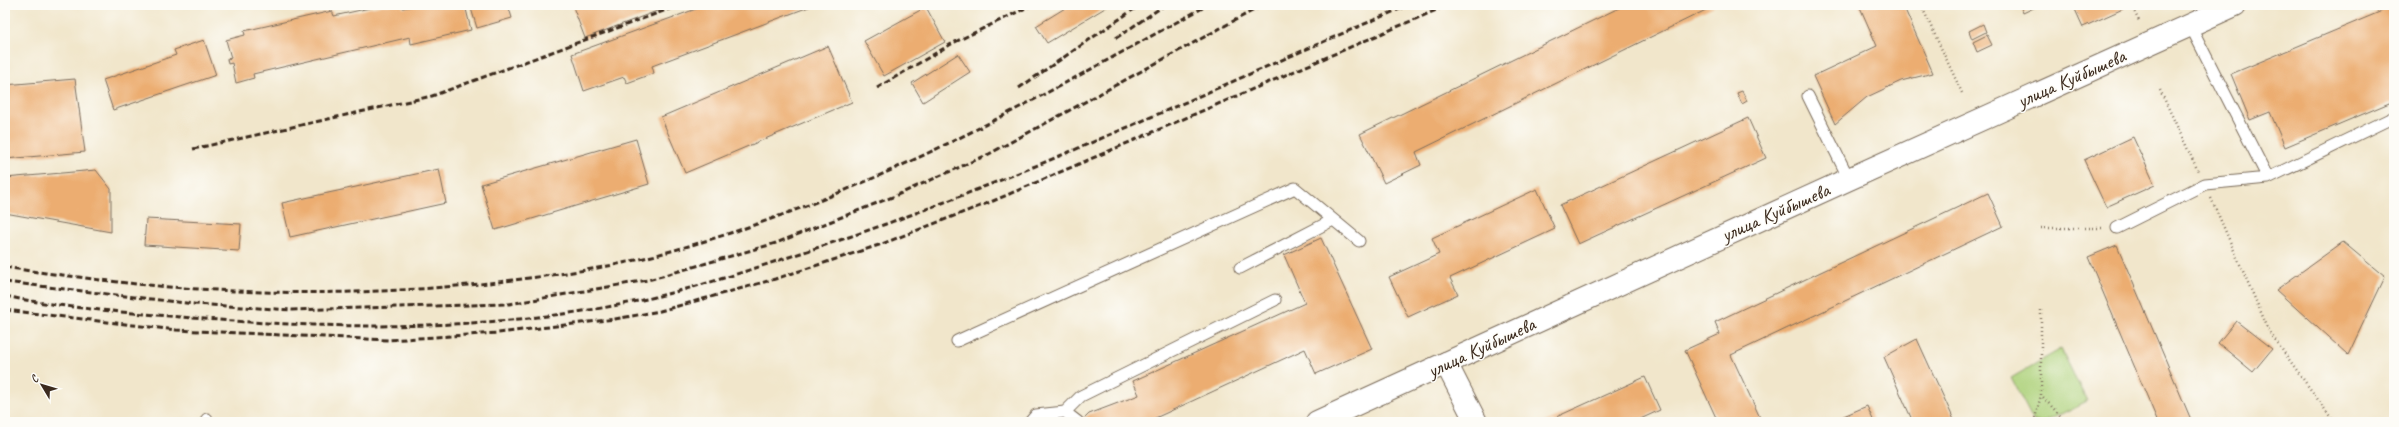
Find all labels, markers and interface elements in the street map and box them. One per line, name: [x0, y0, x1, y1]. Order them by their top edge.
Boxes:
street label: улица Куйбышева: [2012, 43, 2131, 114]
street label: улица Куйбышева: [1716, 177, 1835, 248]
street label: улица Куйбышева: [1423, 311, 1541, 384]
north arrow: [22, 365, 62, 405]
text: С: [27, 371, 42, 385]

